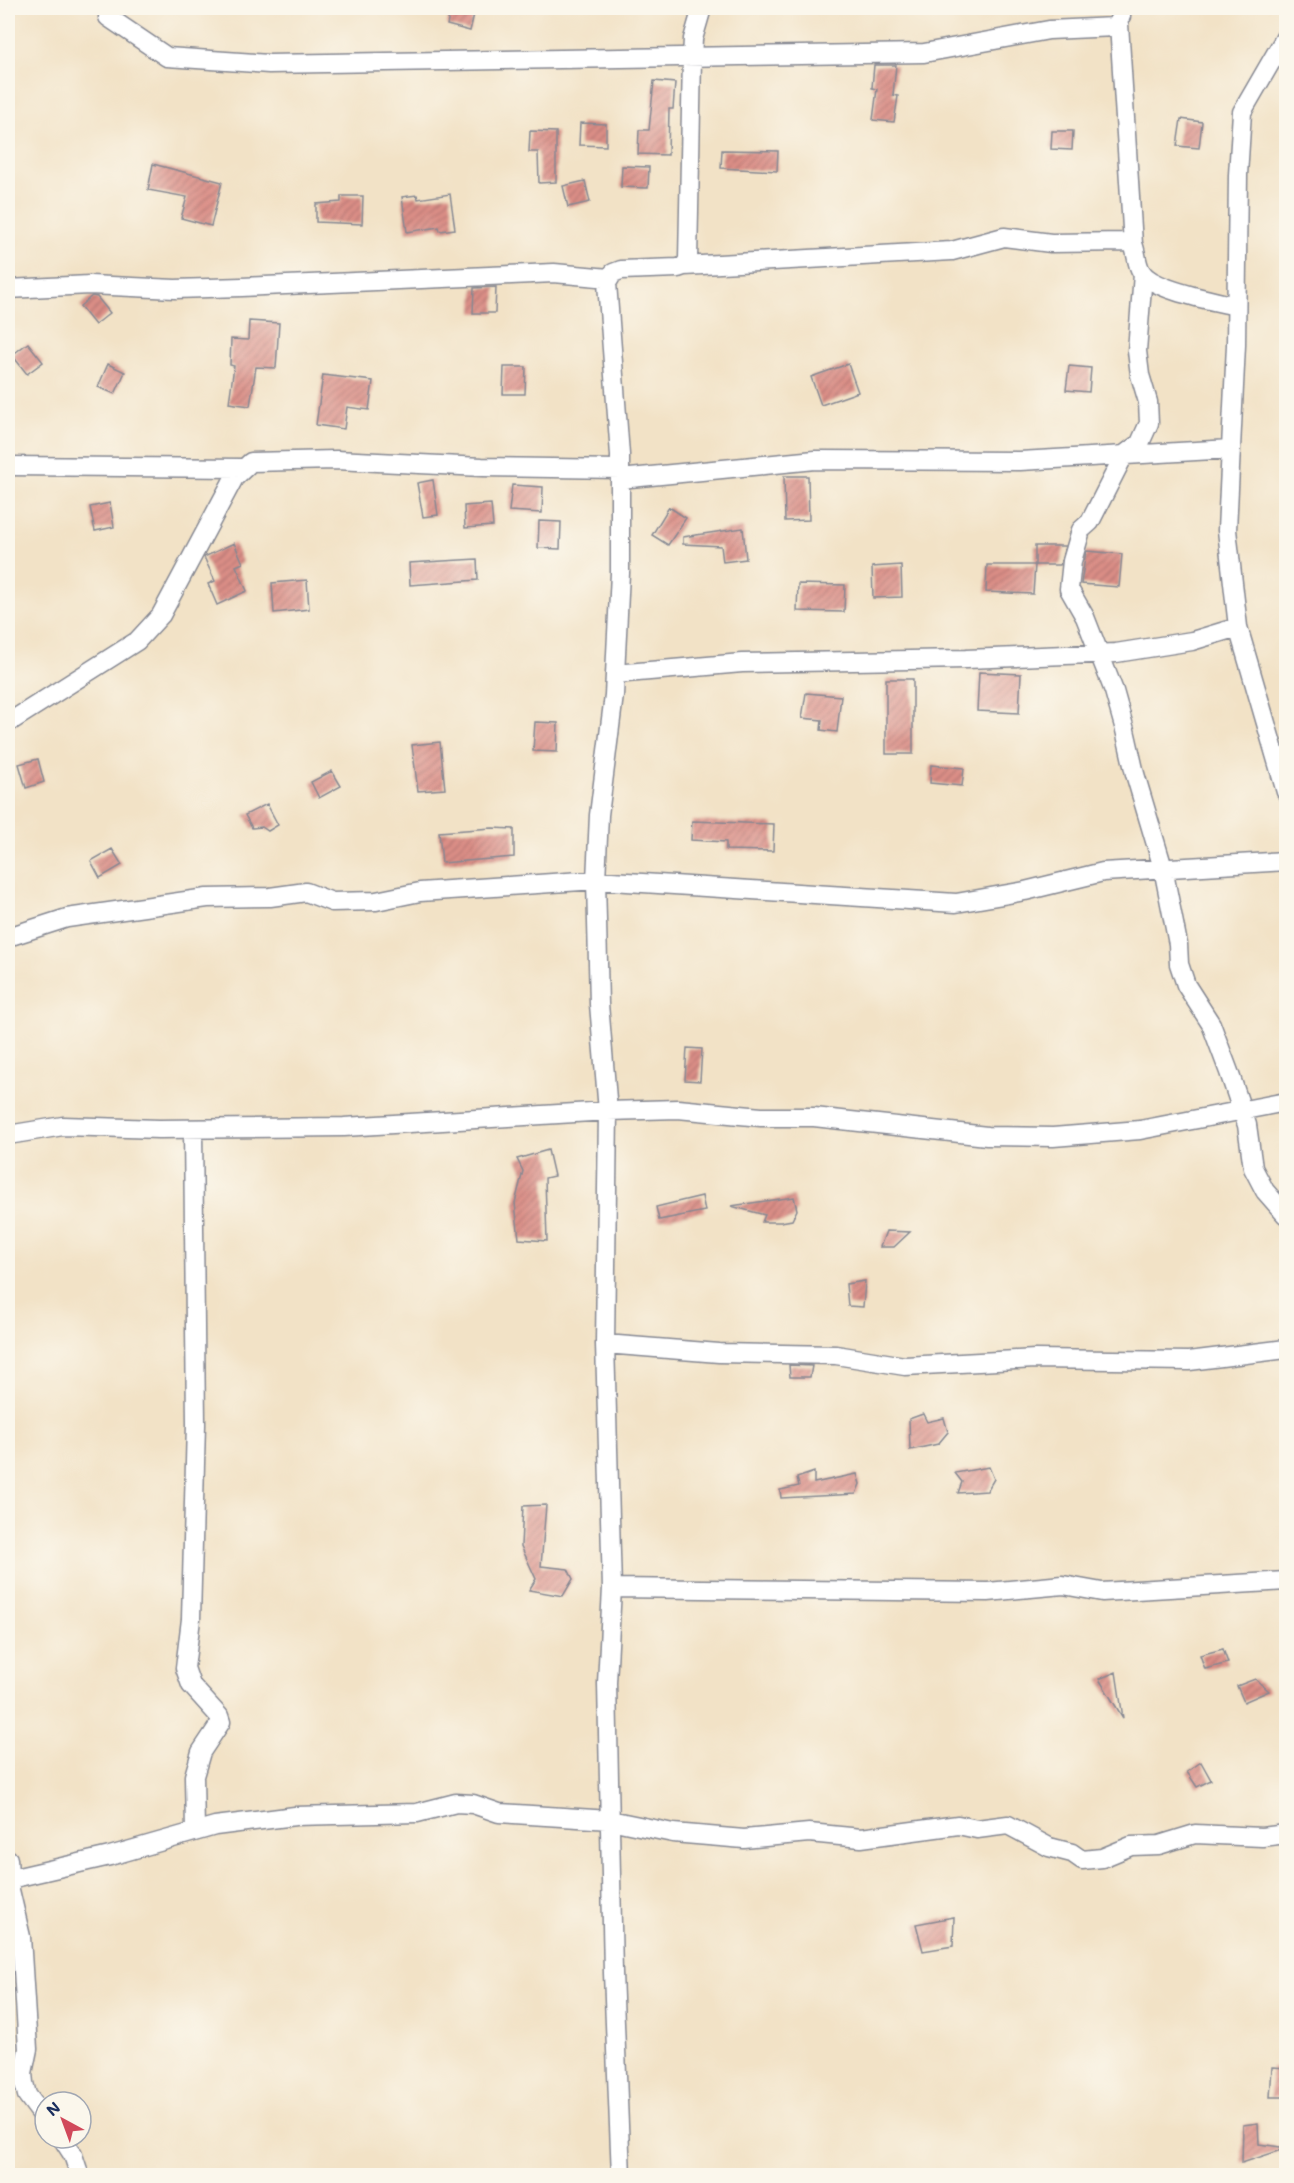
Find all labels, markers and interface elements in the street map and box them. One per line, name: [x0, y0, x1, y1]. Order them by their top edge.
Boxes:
north arrow: [33, 2090, 93, 2150]
text: N: [41, 2096, 64, 2120]

